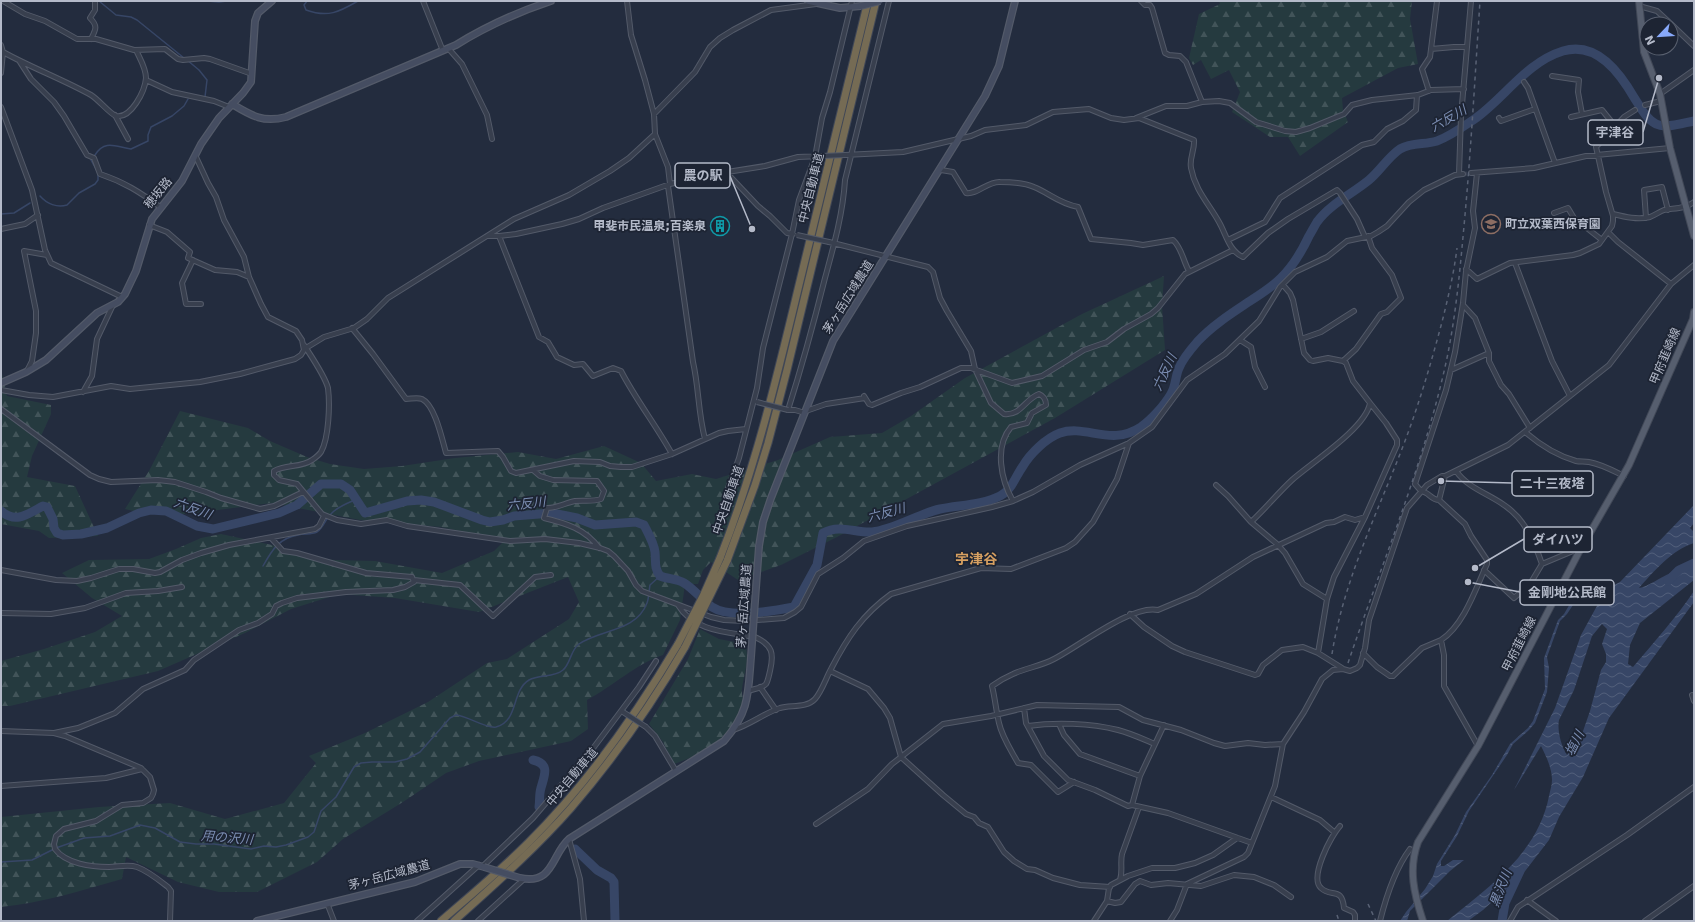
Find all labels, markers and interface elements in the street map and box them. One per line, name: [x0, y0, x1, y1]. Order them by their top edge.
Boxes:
north arrow: [1639, 16, 1679, 56]
text: N: [1643, 33, 1658, 47]
water label: 六反川: [1428, 101, 1471, 135]
callout: 宇津谷: [1588, 120, 1643, 145]
text: 宇津谷: [1595, 125, 1635, 140]
street label: 中央自動車道: [795, 151, 827, 225]
callout: 農の駅: [675, 163, 730, 188]
text: 農の駅: [683, 168, 723, 183]
street label: 穂坂路: [141, 175, 175, 211]
school or university icon: 町立双葉西保育園: [1480, 213, 1502, 235]
building icon: 甲斐市民温泉;百楽泉: [709, 215, 731, 237]
place label: 町立双葉西保育園: [1505, 217, 1601, 231]
place label: 甲斐市民温泉;百楽泉: [593, 219, 706, 233]
street label: 茅ヶ岳広域農道: [820, 258, 876, 336]
street label: 甲府韮崎線: [1647, 326, 1683, 386]
water label: 六反川: [1149, 350, 1180, 393]
street label: 中央自動車道: [710, 464, 746, 536]
callout: 二十三夜塔: [1512, 471, 1593, 496]
text: 二十三夜塔: [1519, 476, 1585, 491]
water label: 六反川: [506, 494, 548, 513]
water label: 六反川: [172, 495, 216, 523]
water label: 六反川: [865, 500, 909, 525]
callout: ダイハツ: [1524, 527, 1592, 552]
text: ダイハツ: [1532, 532, 1584, 547]
district label: 宇津谷: [955, 551, 998, 567]
street label: 茅ヶ岳広域農道: [734, 564, 754, 648]
callout: 金剛地公民館: [1520, 580, 1614, 605]
text: 金剛地公民館: [1528, 585, 1606, 600]
street label: 甲府韮崎線: [1499, 614, 1539, 674]
water label: 塩川: [1562, 726, 1588, 758]
street label: 中央自動車道: [543, 745, 601, 809]
water label: 用の沢川: [200, 828, 255, 847]
street label: 茅ヶ岳広域農道: [347, 857, 431, 893]
water label: 黒沢川: [1486, 865, 1515, 909]

